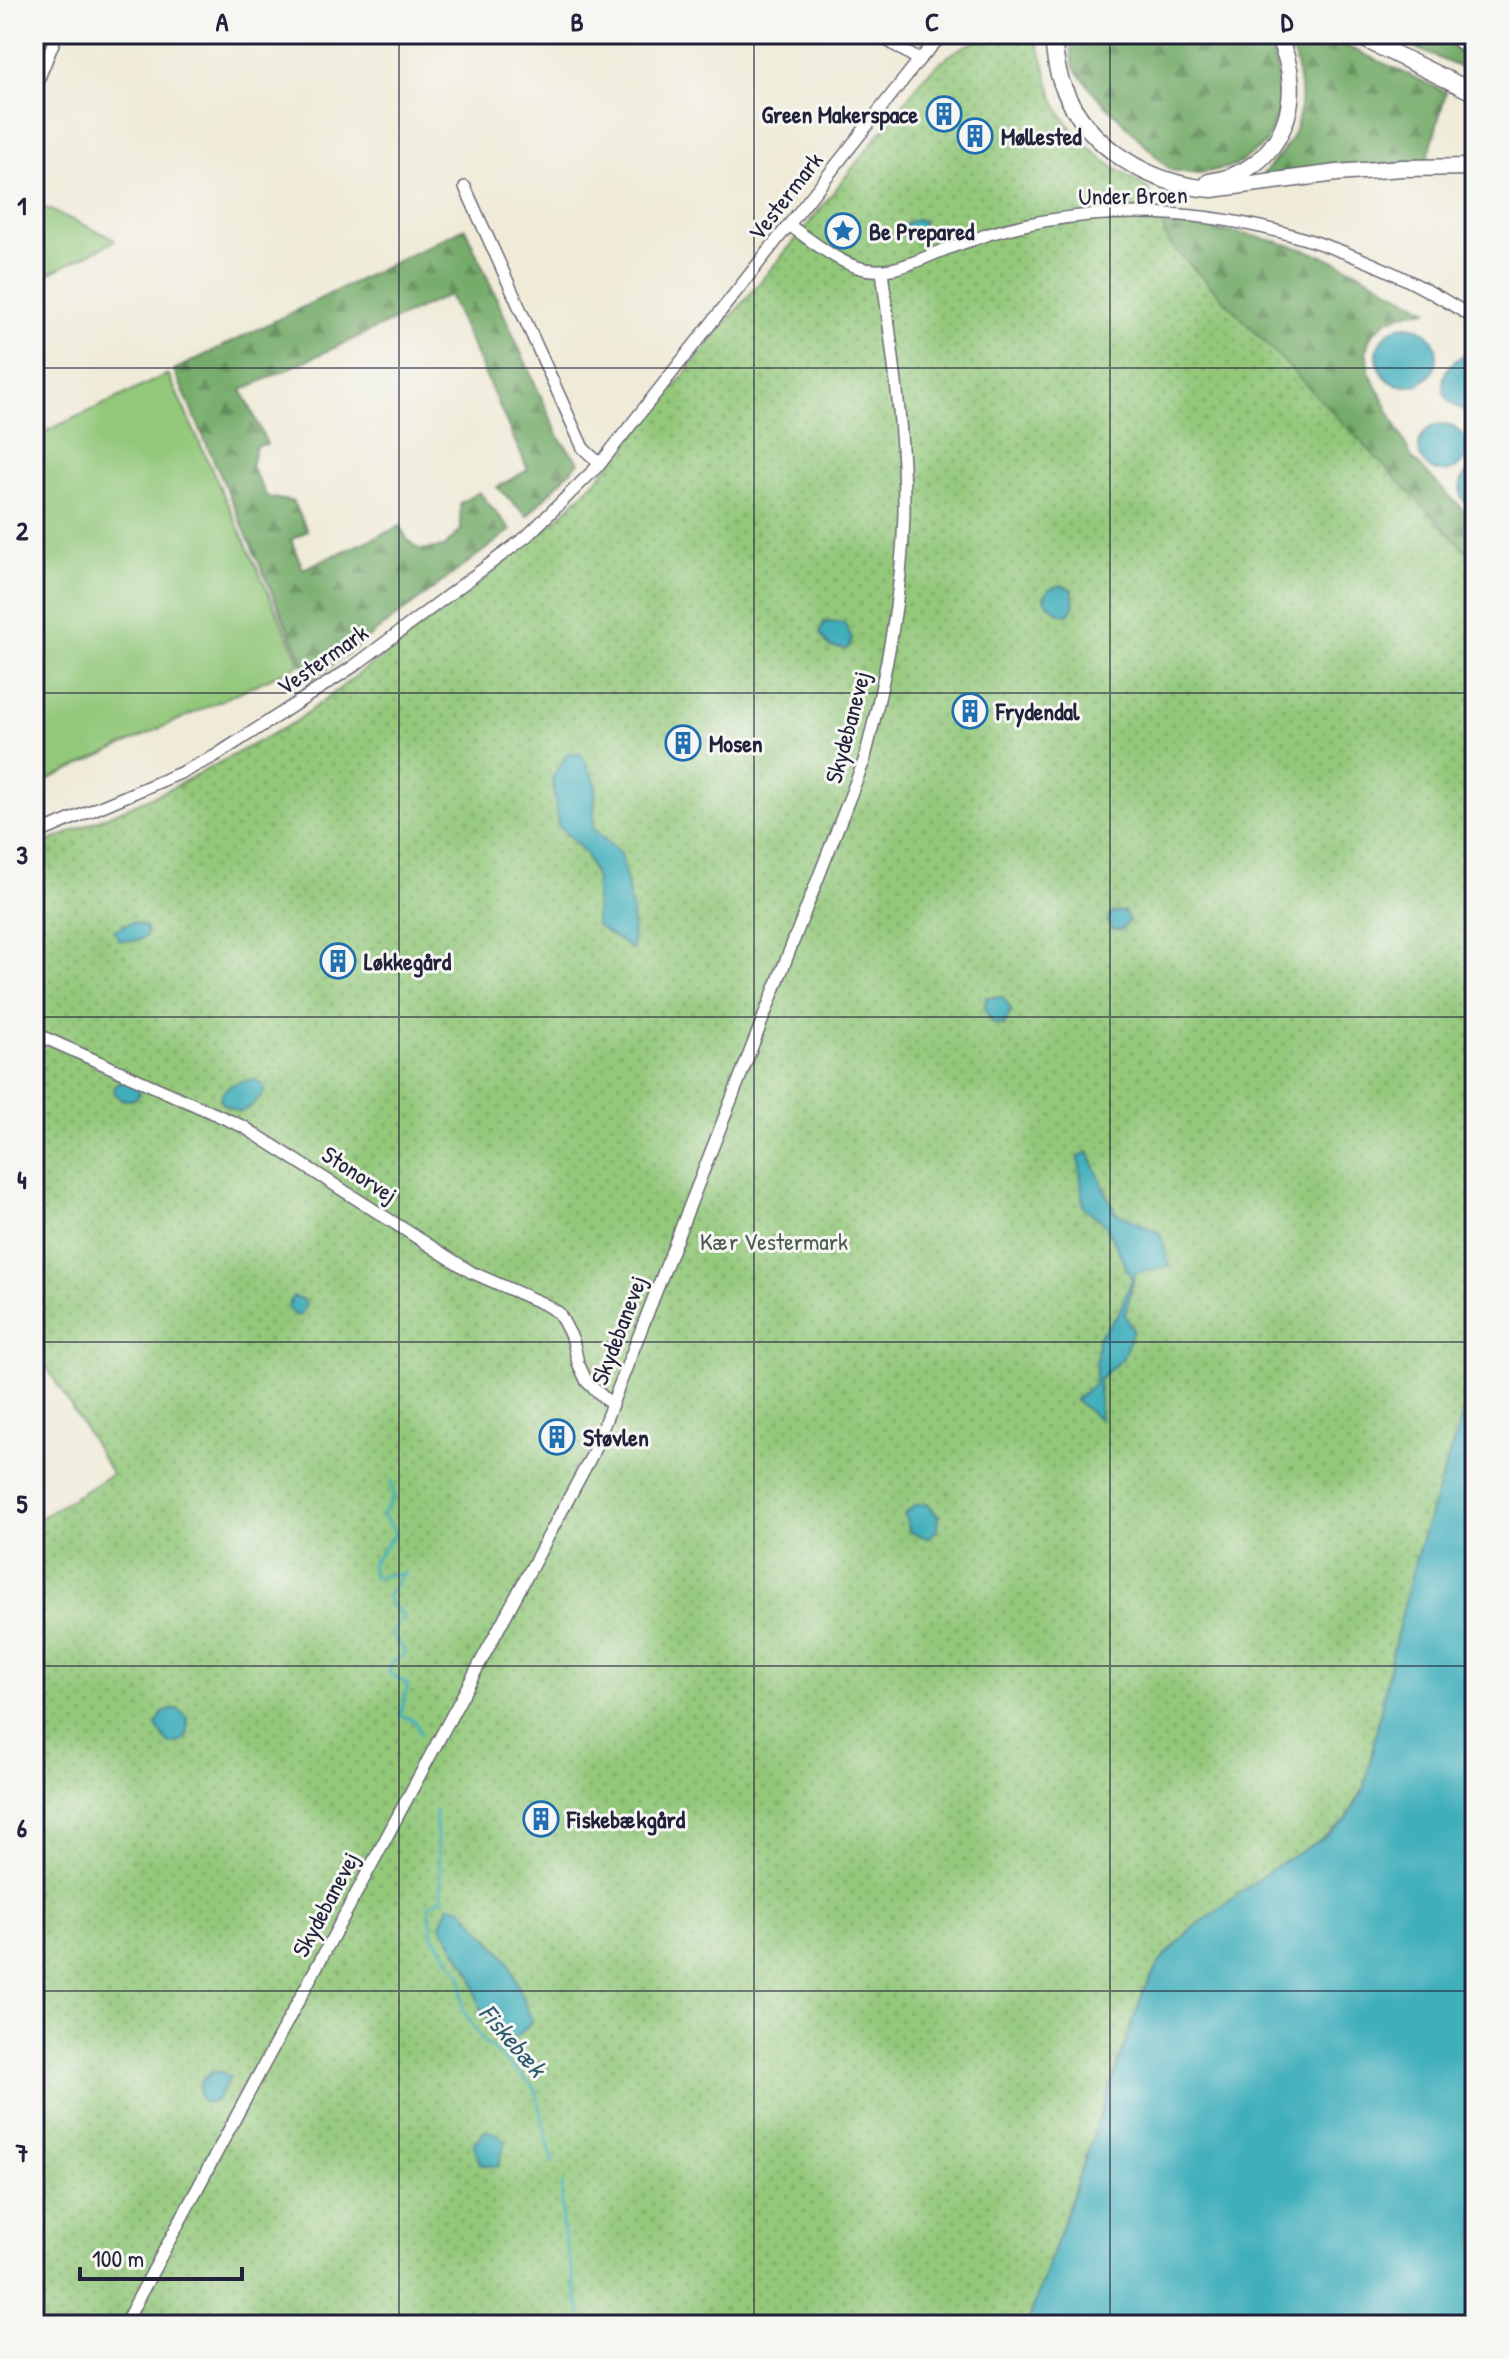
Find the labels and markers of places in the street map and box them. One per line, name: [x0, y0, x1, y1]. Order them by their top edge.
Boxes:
building icon: Green Makerspace: [925, 95, 963, 133]
place label: Green Makerspace: [762, 98, 918, 131]
building icon: Møllested: [956, 117, 994, 155]
place label: Møllested: [1001, 120, 1082, 152]
place icon: Be Prepared: [824, 212, 862, 250]
place label: Be Prepared: [869, 215, 975, 248]
building icon: Frydendal: [951, 692, 989, 730]
place label: Frydendal: [995, 695, 1080, 728]
building icon: Mosen: [664, 724, 702, 762]
place label: Mosen: [709, 727, 763, 759]
building icon: Løkkegård: [319, 942, 357, 980]
place label: Løkkegård: [364, 945, 452, 978]
building icon: Støvlen: [538, 1418, 576, 1456]
place label: Støvlen: [583, 1421, 649, 1453]
building icon: Fiskebækgård: [522, 1800, 560, 1838]
place label: Fiskebækgård: [566, 1803, 686, 1836]

